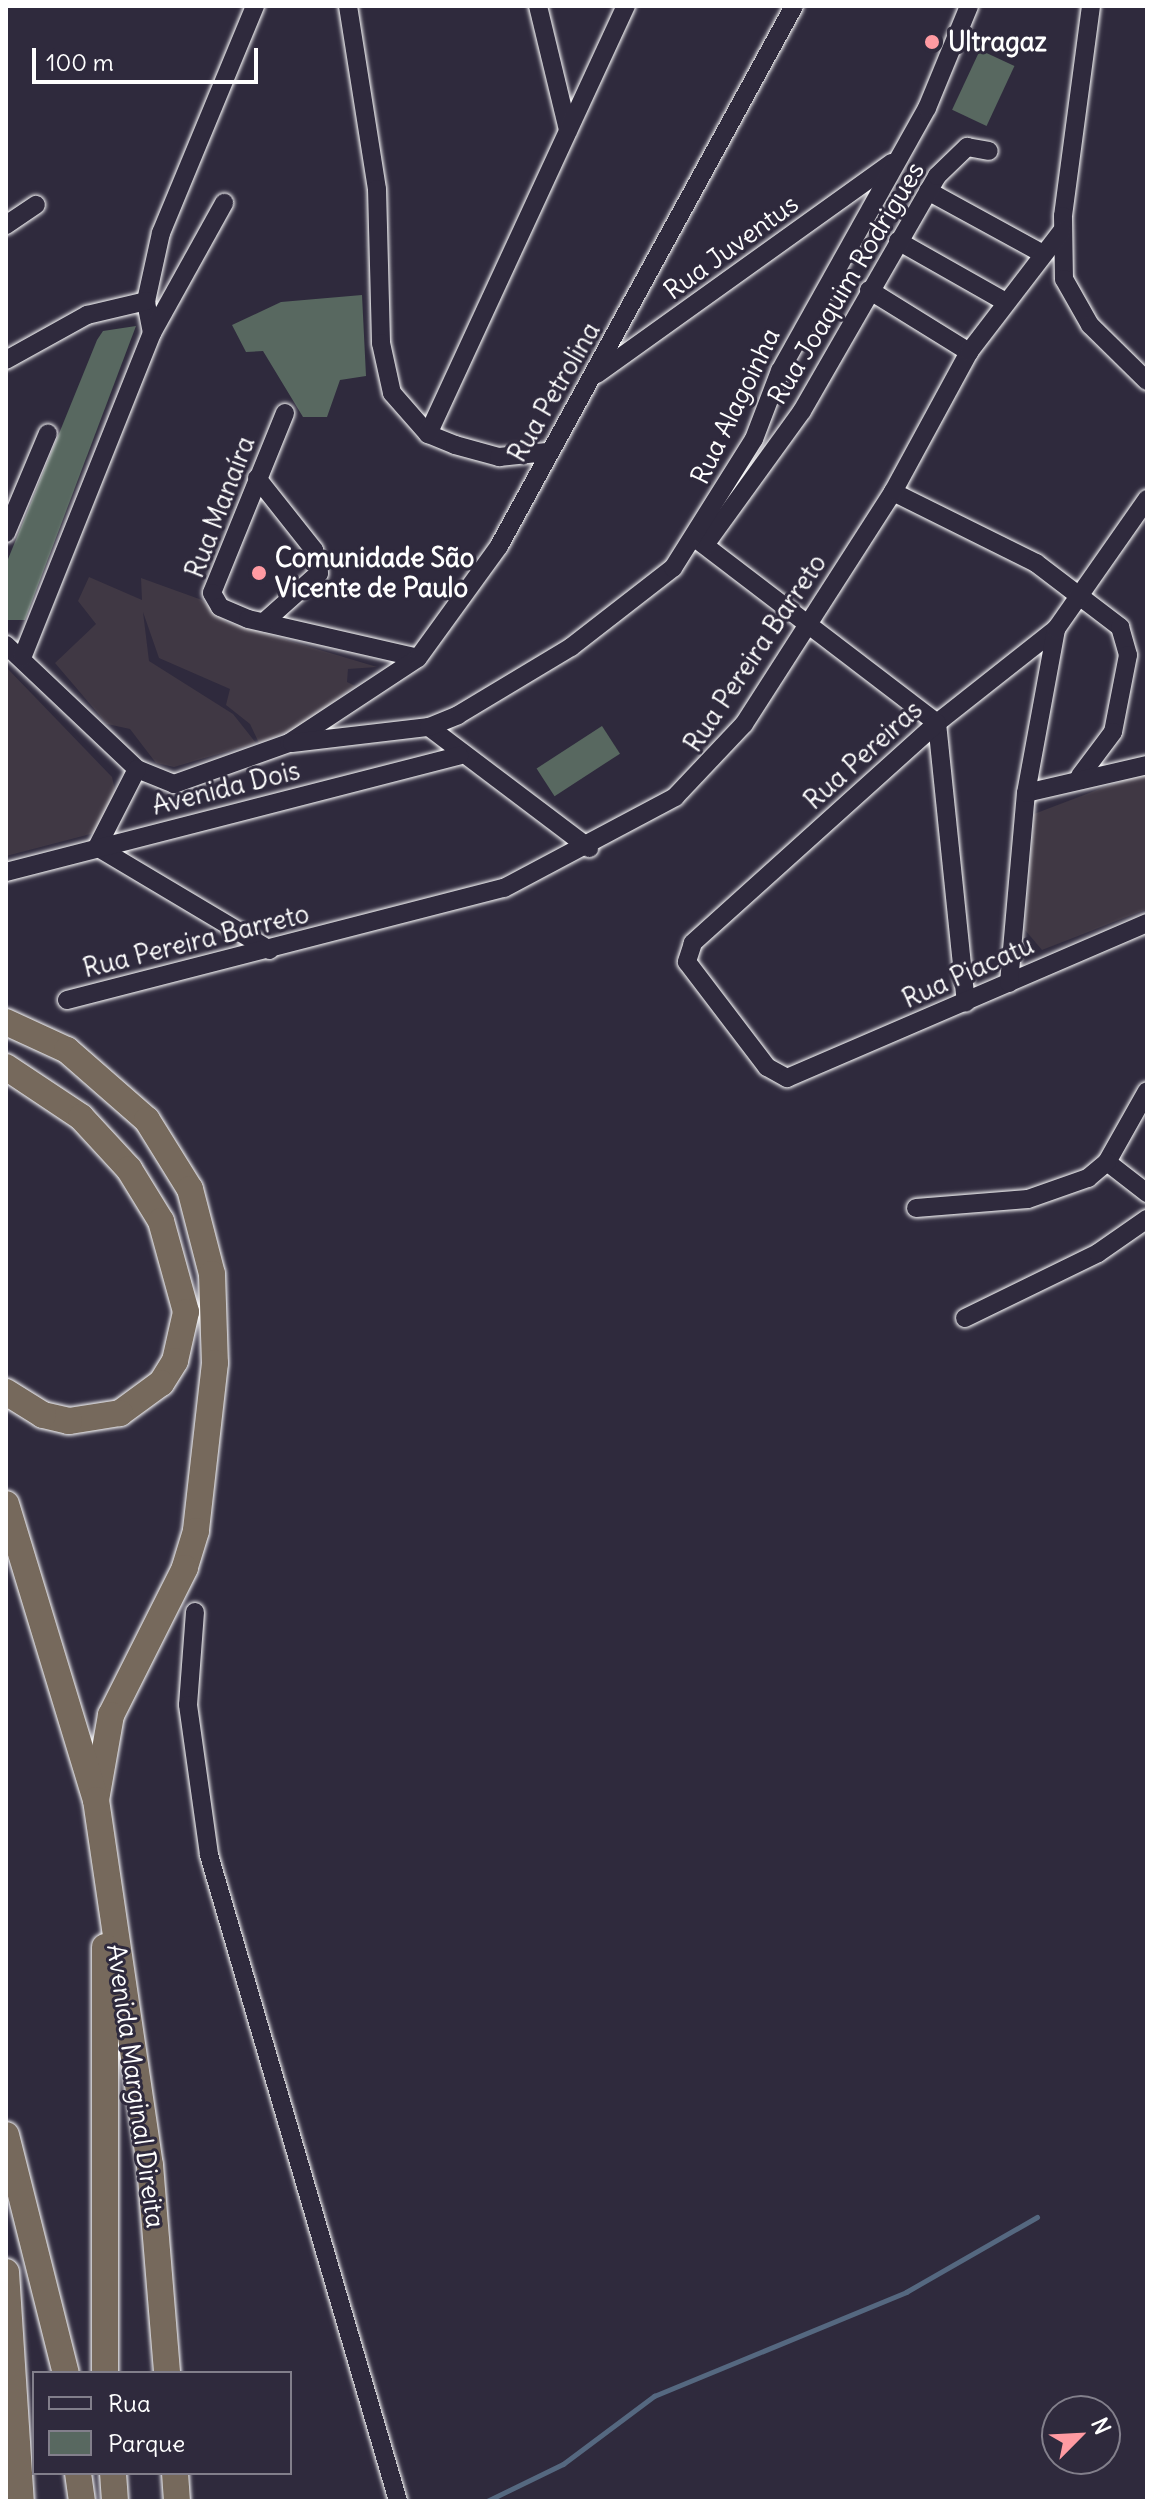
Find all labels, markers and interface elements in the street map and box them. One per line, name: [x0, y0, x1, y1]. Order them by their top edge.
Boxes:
place label: Ultragaz: [948, 26, 1047, 58]
scale bar: [36, 32, 262, 82]
marker: Ultragaz: [923, 33, 941, 51]
text: 100 m: [46, 47, 114, 77]
street label: Rua Joaquim Rodrigues: [761, 156, 931, 410]
street label: Rua Juventus: [658, 188, 804, 306]
street label: Rua Petrolina: [501, 316, 607, 468]
street label: Rua Alagoinha: [684, 323, 786, 489]
street label: Rua Manaíra: [179, 432, 261, 582]
place label: Comunidade São Vicente de Paulo: [275, 542, 474, 604]
street label: Rua Pereira Barreto: [677, 548, 833, 758]
marker: Comunidade São Vicente de Paulo: [250, 564, 268, 582]
street label: Rua Pereiras: [798, 694, 928, 816]
street label: Avenida Dois: [149, 755, 303, 821]
street label: Rua Pereira Barreto: [80, 898, 312, 984]
street label: Rua Piacatu: [897, 929, 1039, 1015]
street label: Avenida Marginal Direita: [101, 1942, 171, 2230]
legend: [32, 2371, 292, 2475]
text: Rua: [108, 2388, 151, 2418]
north arrow: [1041, 2395, 1121, 2475]
text: N: [1085, 2413, 1117, 2439]
text: Parque: [108, 2428, 185, 2458]

